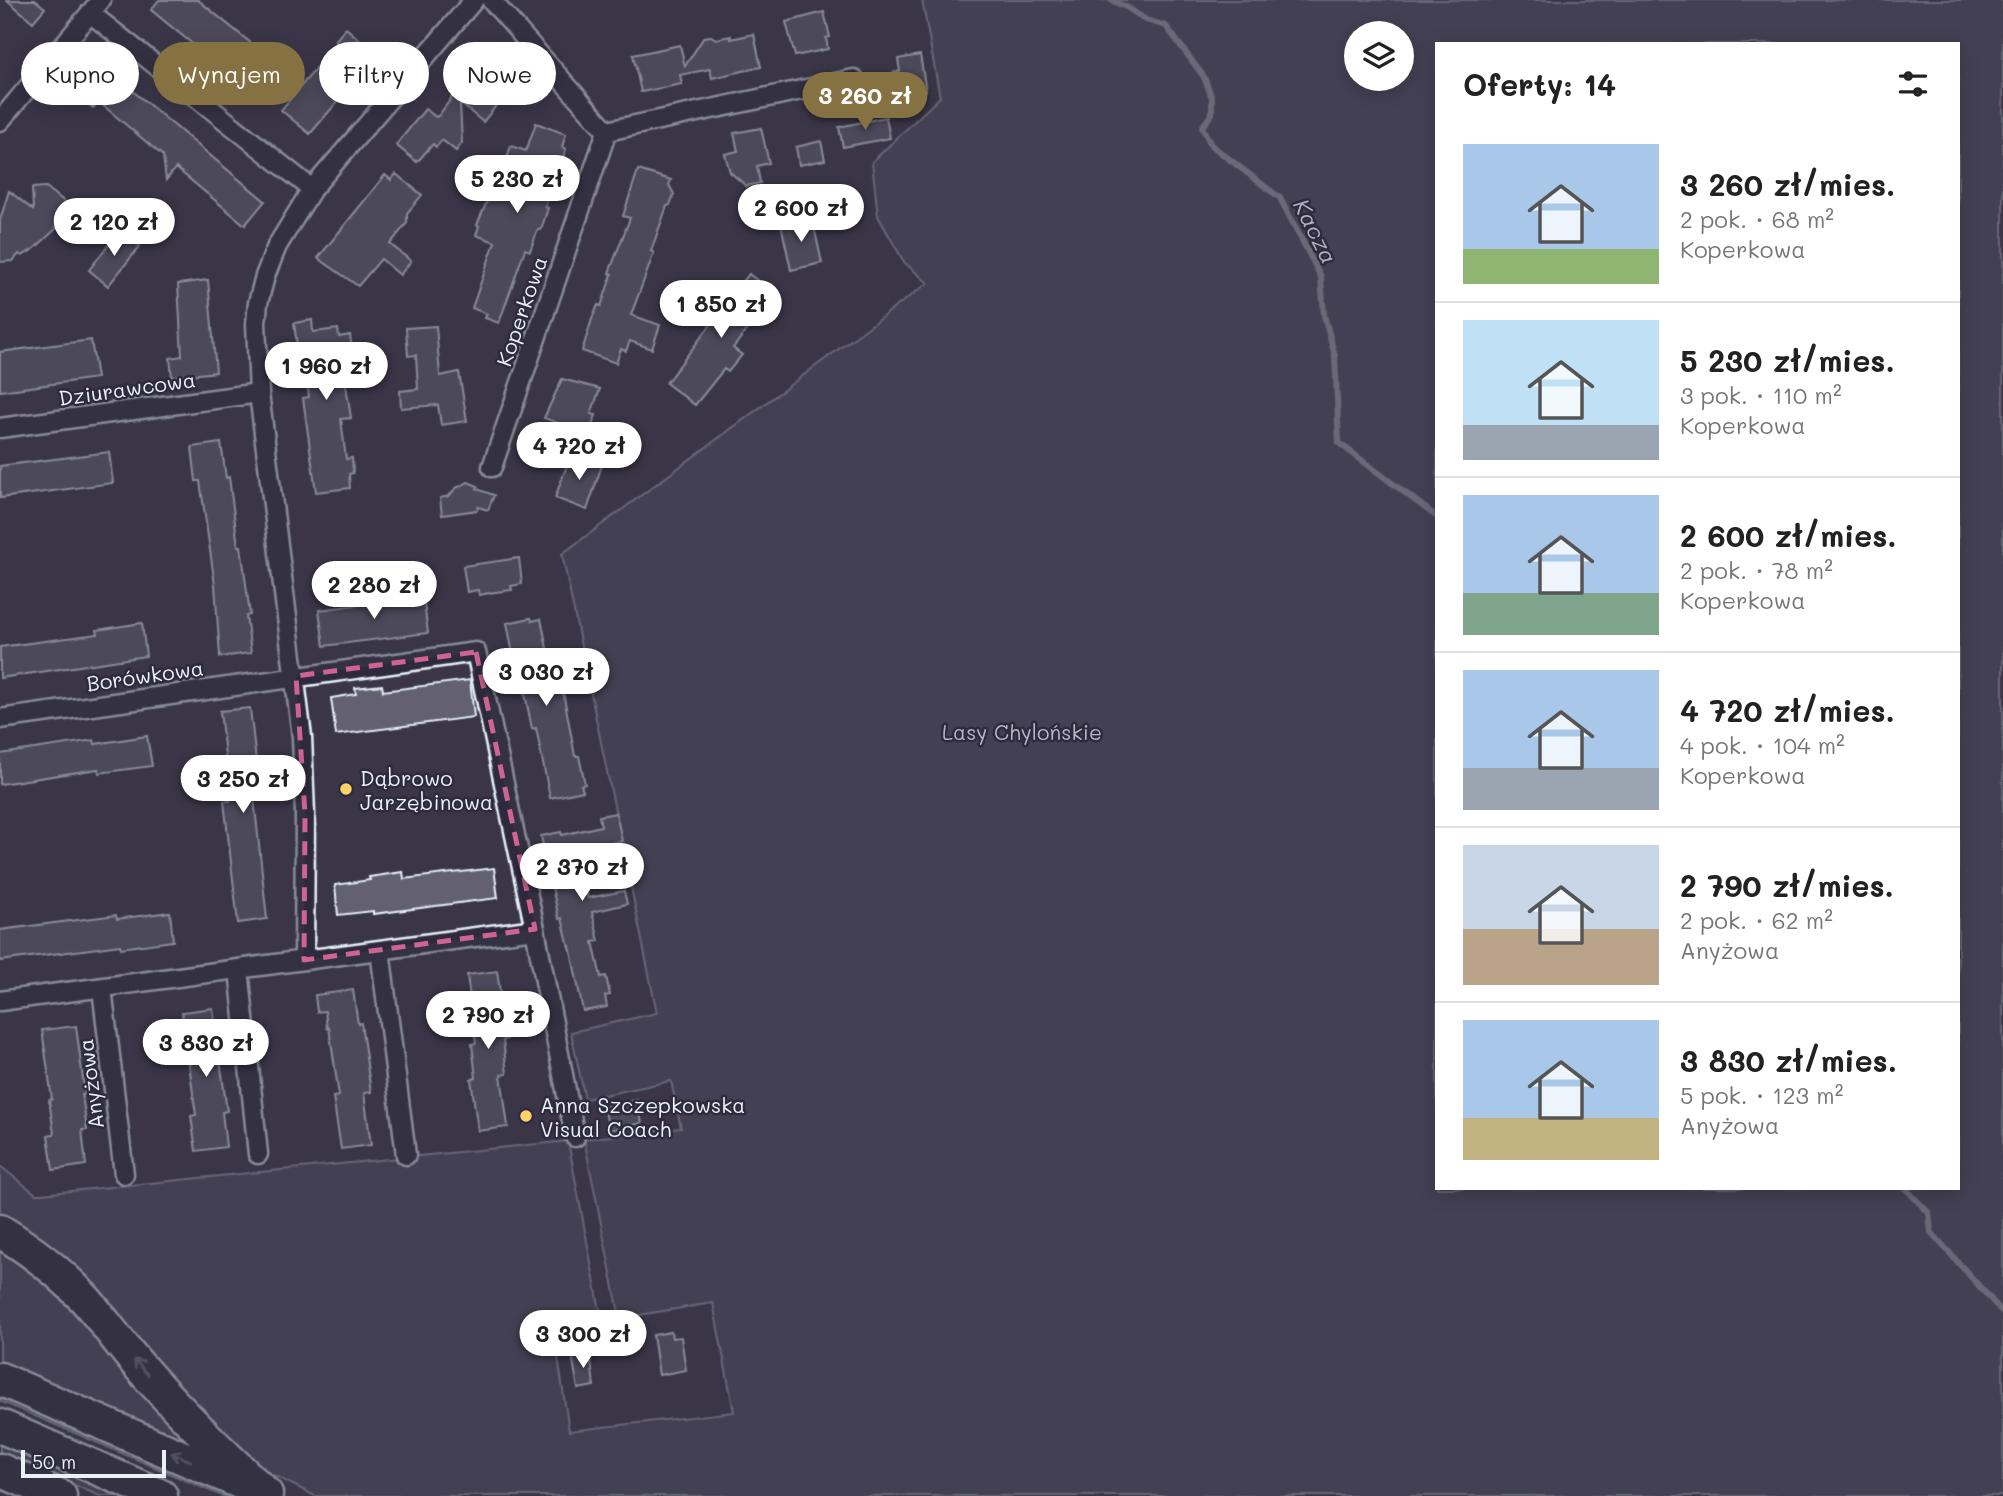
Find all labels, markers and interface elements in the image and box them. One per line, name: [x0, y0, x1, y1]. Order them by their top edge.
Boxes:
map controls: [1344, 21, 1414, 91]
button: layers: [1344, 21, 1414, 91]
chip: Kupno: [21, 42, 139, 105]
chip: Wynajem: [153, 42, 305, 105]
chip: Filtry: [319, 42, 429, 105]
chip: Nowe: [443, 42, 556, 105]
text: Oferty: 14: [1463, 64, 1616, 104]
icon: filters: [1894, 65, 1932, 103]
pin: 3 260 zł: [793, 72, 937, 132]
text: 3 260 zł: [818, 80, 912, 110]
pin: 5 230 zł: [445, 156, 589, 215]
text: 5 230 zł: [471, 163, 563, 193]
text: 3 260 zł/mies.: [1680, 164, 1895, 204]
icon: home: [1519, 172, 1603, 256]
pin: 2 600 zł: [729, 184, 873, 244]
text: 2 600 zł: [754, 192, 848, 222]
water label: Kacza: [1287, 193, 1345, 269]
pin: 2 120 zł: [42, 198, 186, 258]
text: 2 pok. · 68 m²: [1680, 204, 1834, 234]
text: 2 120 zł: [70, 206, 158, 236]
text: Koperkowa: [1680, 234, 1806, 264]
street label: Koperkowa: [490, 252, 552, 370]
pin: 1 850 zł: [649, 280, 793, 340]
text: 1 850 zł: [676, 288, 766, 318]
text: 5 230 zł/mies.: [1680, 340, 1895, 380]
pin: 1 960 zł: [254, 342, 398, 402]
icon: home: [1519, 348, 1603, 432]
text: 1 960 zł: [281, 350, 371, 380]
street label: Dziurawcowa: [57, 365, 197, 411]
text: 3 pok. · 110 m²: [1680, 380, 1842, 410]
text: Koperkowa: [1680, 410, 1806, 440]
pin: 4 720 zł: [507, 422, 651, 482]
text: 4 720 zł: [533, 430, 625, 460]
text: 2 600 zł/mies.: [1680, 515, 1897, 555]
icon: home: [1519, 523, 1603, 607]
text: 2 pok. · 78 m²: [1680, 555, 1833, 585]
pin: 2 280 zł: [302, 562, 446, 621]
text: 2 280 zł: [328, 569, 420, 599]
text: Koperkowa: [1680, 585, 1806, 615]
pin: 3 030 zł: [474, 648, 618, 708]
street label: Borówkowa: [85, 653, 205, 697]
text: 3 030 zł: [499, 656, 594, 686]
text: 4 720 zł/mies.: [1680, 690, 1895, 730]
icon: home: [1519, 698, 1603, 782]
park label: Lasy Chylońskie: [942, 718, 1102, 745]
text: 4 pok. · 104 m²: [1680, 730, 1845, 760]
pin: 3 250 zł: [171, 756, 315, 815]
text: Koperkowa: [1680, 760, 1806, 790]
text: 3 250 zł: [197, 763, 289, 793]
place label: Dąbrowo Jarzębinowa: [360, 764, 493, 815]
marker: Dąbrowo Jarzębinowa: [338, 781, 354, 797]
pin: 2 370 zł: [510, 844, 654, 903]
text: 2 370 zł: [536, 851, 628, 881]
text: 2 790 zł/mies.: [1680, 865, 1894, 905]
icon: home: [1519, 873, 1603, 957]
text: 2 pok. · 62 m²: [1680, 905, 1833, 935]
text: Anyżowa: [1680, 935, 1779, 965]
pin: 2 790 zł: [416, 992, 560, 1051]
text: 2 790 zł: [442, 999, 534, 1029]
pin: 3 830 zł: [134, 1020, 278, 1079]
text: 3 830 zł: [159, 1027, 253, 1057]
street label: Anyżowa: [71, 1037, 109, 1131]
text: 3 830 zł/mies.: [1680, 1040, 1897, 1080]
icon: home: [1519, 1048, 1603, 1132]
text: 5 pok. · 123 m²: [1680, 1080, 1843, 1110]
place label: Anna Szczepkowska Visual Coach: [540, 1091, 745, 1142]
marker: Anna Szczepkowska Visual Coach: [518, 1108, 534, 1124]
text: Anyżowa: [1680, 1110, 1779, 1140]
pin: 3 300 zł: [511, 1310, 655, 1370]
text: 3 300 zł: [536, 1318, 631, 1348]
one-way arrow: [133, 1359, 149, 1377]
scale bar: [21, 1447, 166, 1479]
text: 50 m: [32, 1449, 76, 1474]
one-way arrow: [170, 1450, 192, 1463]

